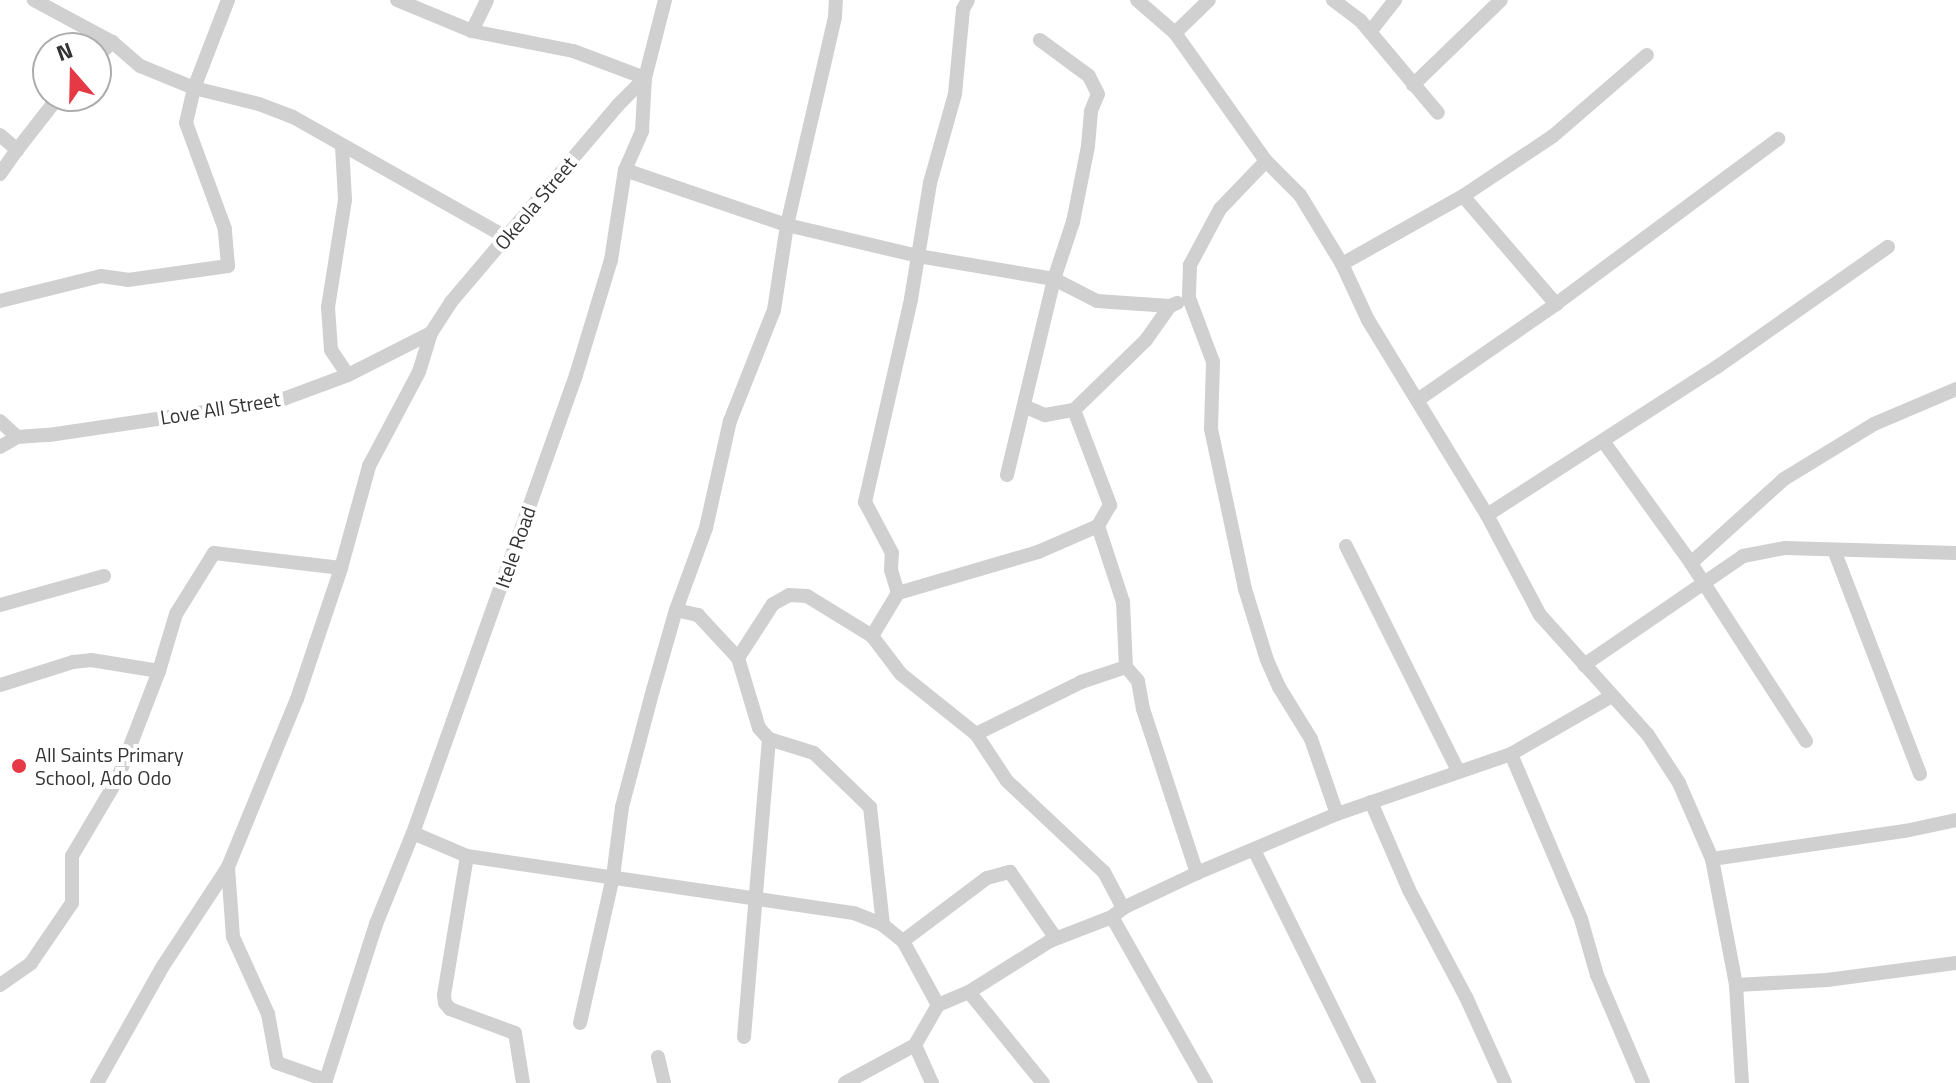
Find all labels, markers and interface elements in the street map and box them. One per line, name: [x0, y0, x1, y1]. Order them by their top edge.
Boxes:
north arrow: [32, 32, 112, 112]
text: N: [51, 33, 77, 70]
street label: Okeola Street: [489, 152, 581, 254]
street label: Love All Street: [158, 387, 282, 429]
street label: Itele Road: [490, 503, 540, 591]
place label: All Saints Primary School, Ado Odo: [35, 742, 184, 789]
marker: All Saints Primary School, Ado Odo: [10, 757, 28, 775]

